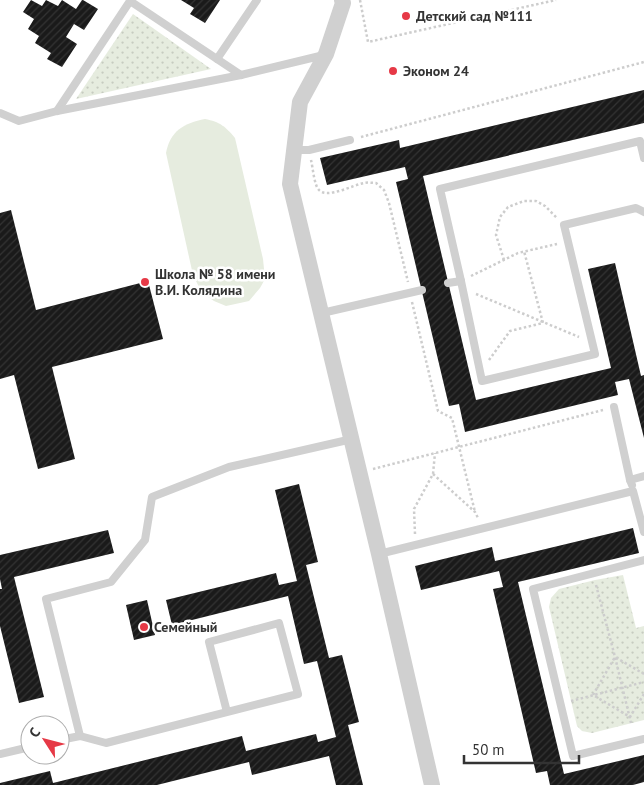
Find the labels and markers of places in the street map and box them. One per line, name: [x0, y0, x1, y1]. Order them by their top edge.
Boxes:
place label: Детский сад №111: [416, 7, 533, 25]
marker: Детский сад №111: [400, 10, 412, 22]
place label: Эконом 24: [403, 62, 469, 80]
marker: Эконом 24: [387, 65, 399, 77]
place label: Школа № 58 имени В.И. Колядина: [155, 265, 275, 299]
marker: Школа № 58 имени В.И. Колядина: [139, 276, 151, 288]
place label: Семейный: [154, 618, 218, 636]
marker: Семейный: [138, 621, 150, 633]

